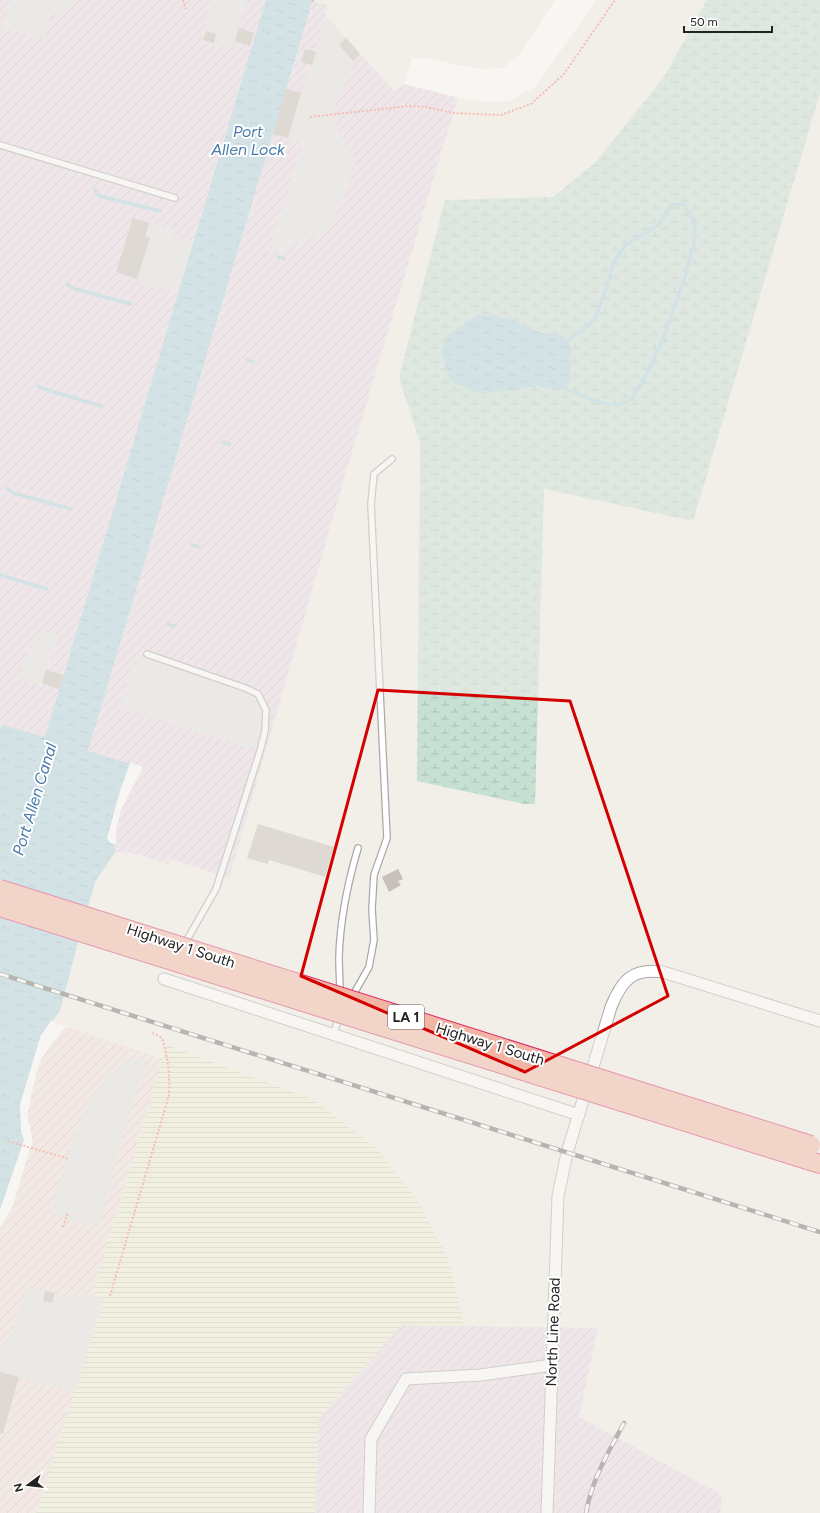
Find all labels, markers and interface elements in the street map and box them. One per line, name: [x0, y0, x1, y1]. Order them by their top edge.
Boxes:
scale bar: [684, 8, 772, 34]
text: 50 m: [690, 15, 718, 29]
water label: Port Allen Lock: [210, 122, 286, 159]
water label: Port Allen Canal: [8, 740, 61, 858]
street label: Highway 1 South: [125, 920, 237, 972]
road number: LA 1: [388, 1005, 424, 1029]
street label: Highway 1 South: [433, 1019, 547, 1069]
street label: North Line Road: [542, 1277, 564, 1387]
north arrow: [8, 1465, 48, 1505]
text: N: [11, 1482, 26, 1493]

